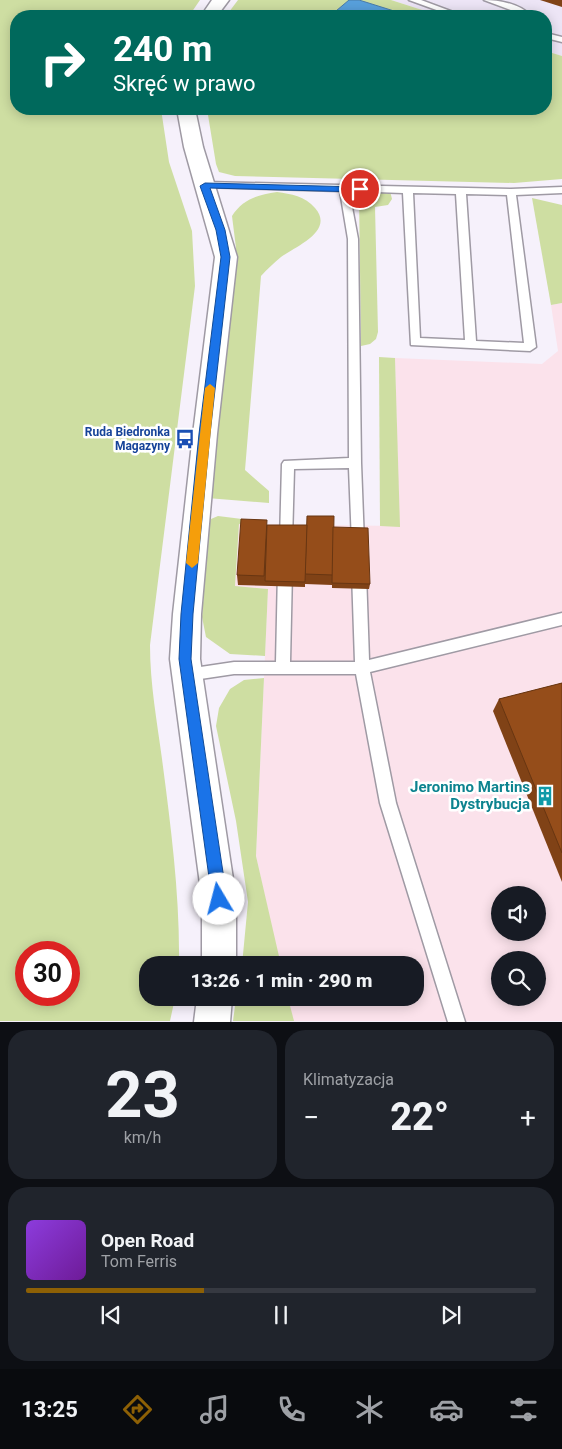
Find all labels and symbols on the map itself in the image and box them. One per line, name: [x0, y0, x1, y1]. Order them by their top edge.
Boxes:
pin: [339, 168, 381, 210]
place label: Ruda Biedronka Magazyny: [85, 425, 171, 453]
bus stop icon: Ruda Biedronka Magazyny: [174, 428, 196, 450]
place label: Jeronimo Martins Dystrybucja: [410, 778, 530, 813]
building icon: Jeronimo Martins Dystrybucja: [534, 785, 556, 807]
position arrow: [192, 872, 244, 924]
speed limit sign: 30: [15, 941, 80, 1006]

